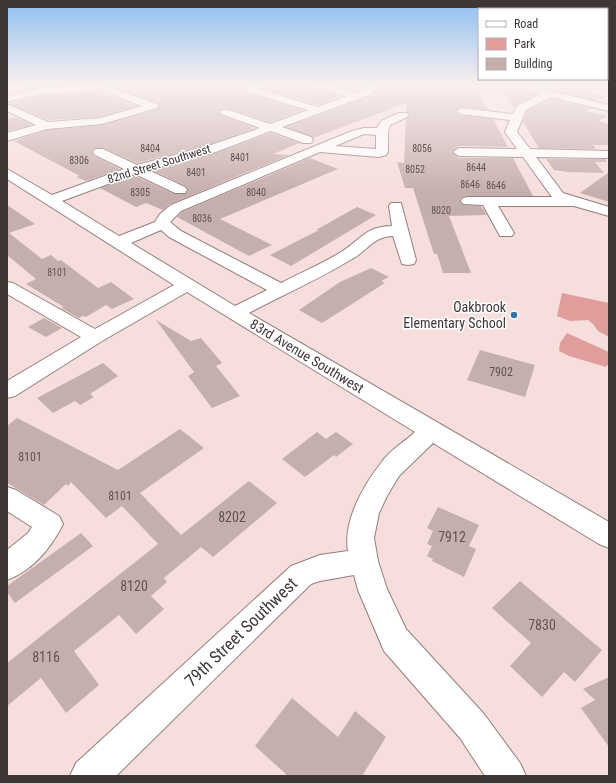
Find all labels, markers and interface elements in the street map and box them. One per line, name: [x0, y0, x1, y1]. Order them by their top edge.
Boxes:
legend: [478, 8, 608, 80]
text: Road: [514, 17, 538, 31]
text: Park: [514, 37, 536, 51]
text: Building: [514, 57, 552, 71]
street label: 82nd Street Southwest: [106, 142, 213, 186]
house number: 8404: [140, 143, 160, 154]
house number: 8056: [412, 143, 432, 154]
house number: 8401: [230, 152, 250, 163]
house number: 8306: [69, 155, 89, 166]
house number: 8644: [466, 162, 486, 173]
house number: 8052: [405, 164, 425, 175]
house number: 8401: [186, 167, 206, 178]
house number: 8646: [460, 179, 480, 190]
house number: 8646: [486, 180, 506, 191]
house number: 8305: [130, 187, 150, 198]
house number: 8040: [246, 187, 266, 198]
house number: 8020: [431, 205, 451, 216]
house number: 8036: [192, 213, 212, 224]
house number: 8101: [47, 267, 67, 278]
place label: Oakbrook Elementary School: [403, 299, 507, 331]
marker: Oakbrook Elementary School: [509, 310, 519, 320]
street label: 83rd Avenue Southwest: [247, 316, 367, 396]
house number: 7902: [489, 365, 513, 379]
house number: 8101: [18, 450, 42, 464]
house number: 8101: [108, 489, 132, 503]
house number: 8202: [218, 509, 246, 525]
house number: 7912: [438, 529, 466, 545]
street label: 79th Street Southwest: [181, 573, 301, 691]
house number: 8120: [120, 578, 148, 594]
house number: 7830: [528, 617, 556, 633]
house number: 8116: [32, 649, 60, 665]

